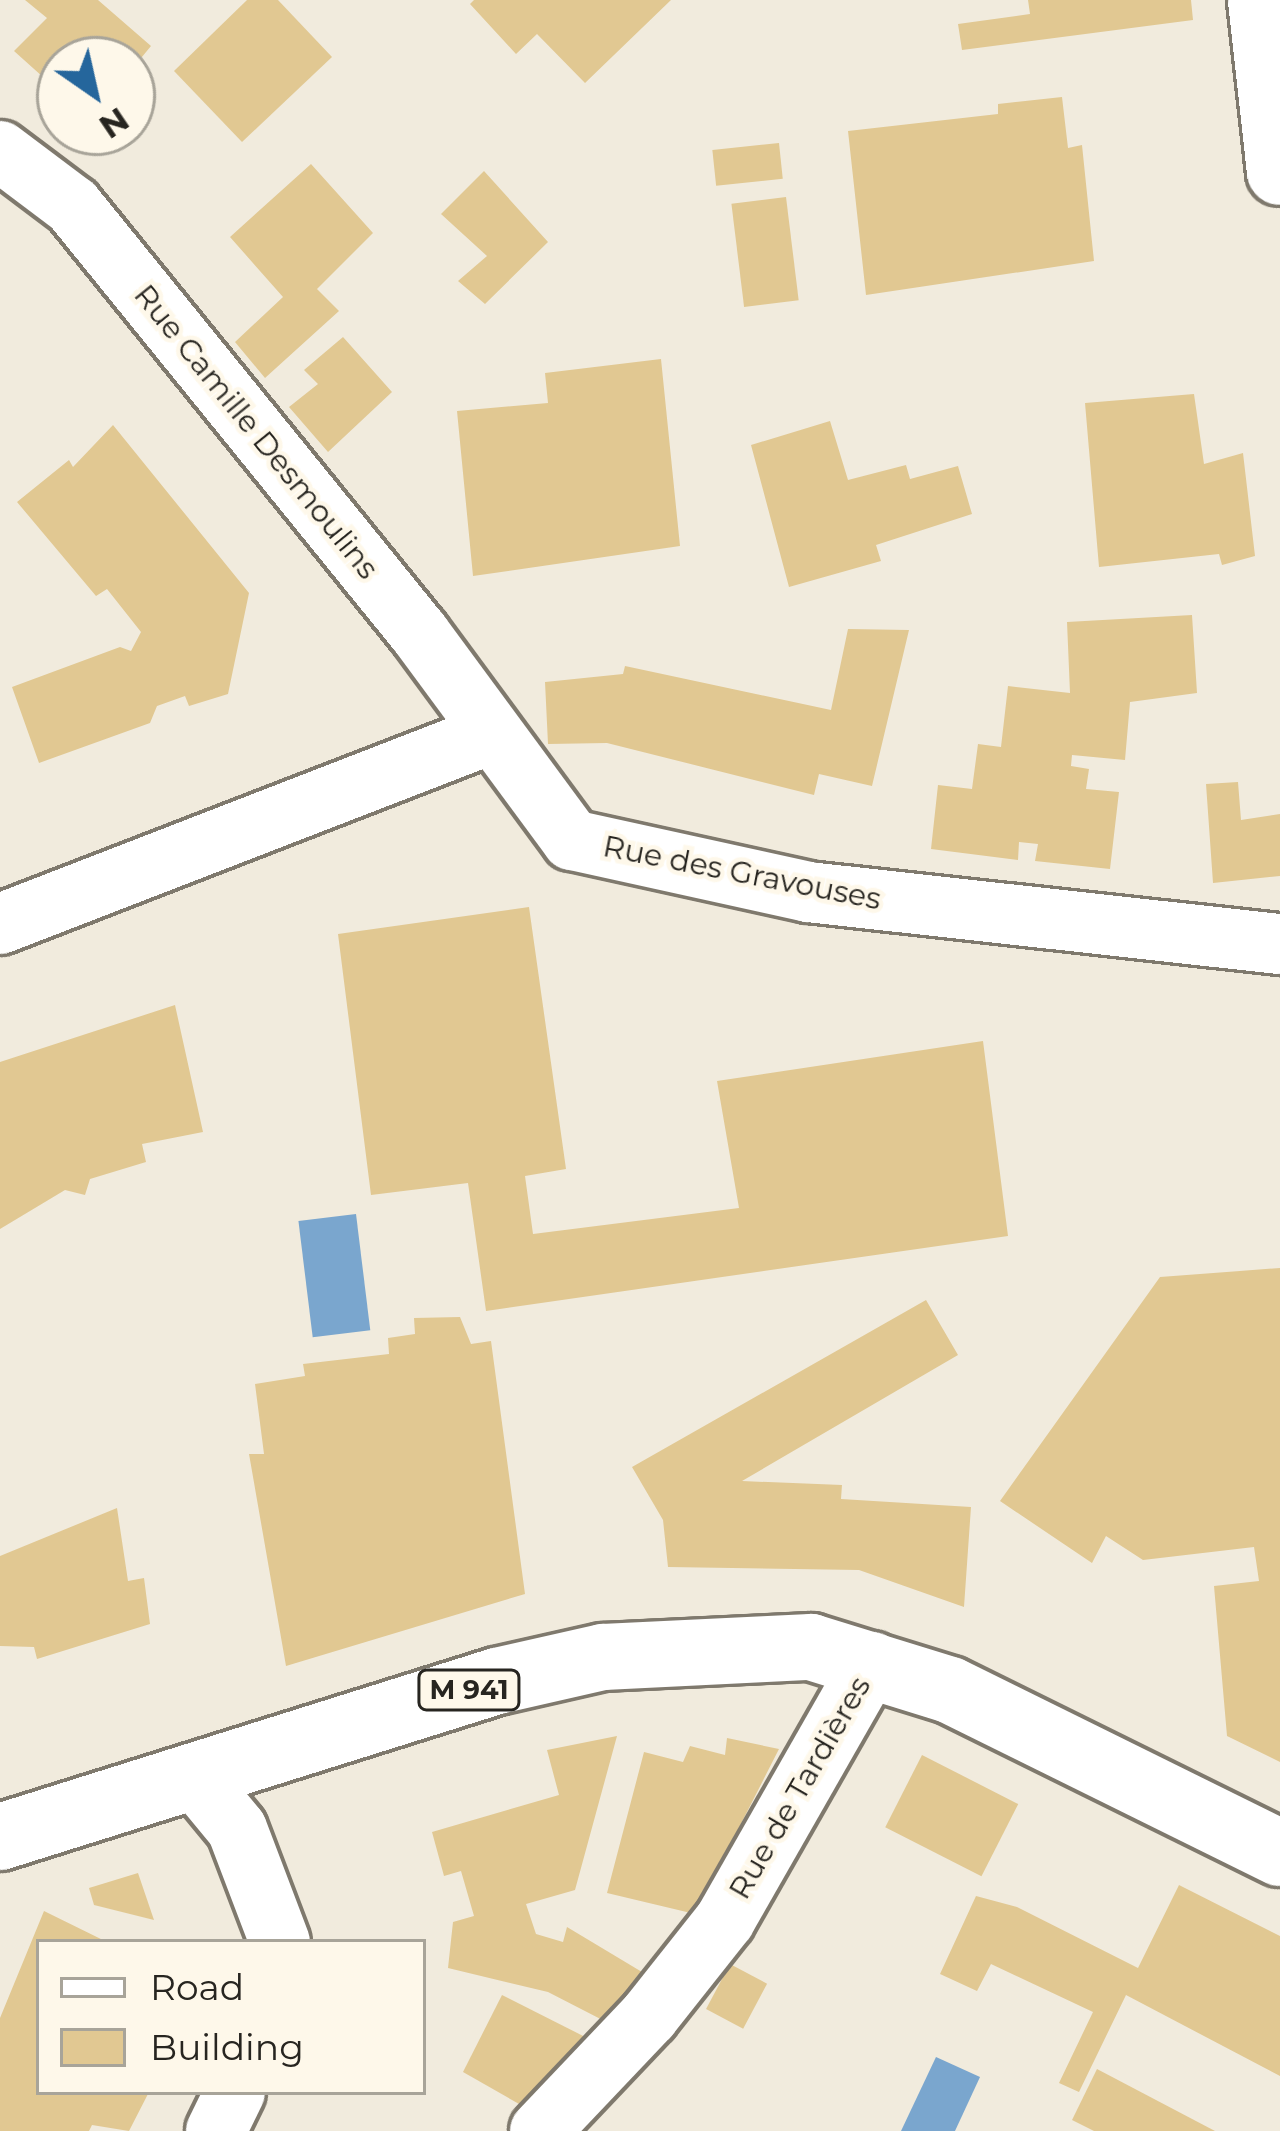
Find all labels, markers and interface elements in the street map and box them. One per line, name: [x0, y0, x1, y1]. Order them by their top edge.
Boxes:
north arrow: [36, 36, 156, 156]
text: N: [92, 99, 137, 147]
street label: Rue Camille Desmoulins: [126, 278, 386, 586]
street label: Rue des Gravouses: [600, 828, 884, 918]
road number: M 941: [415, 1669, 523, 1711]
street label: Rue de Tardières: [722, 1670, 878, 1906]
legend: [36, 1939, 426, 2095]
text: Road: [150, 1965, 244, 2009]
text: Building: [150, 2025, 304, 2069]

